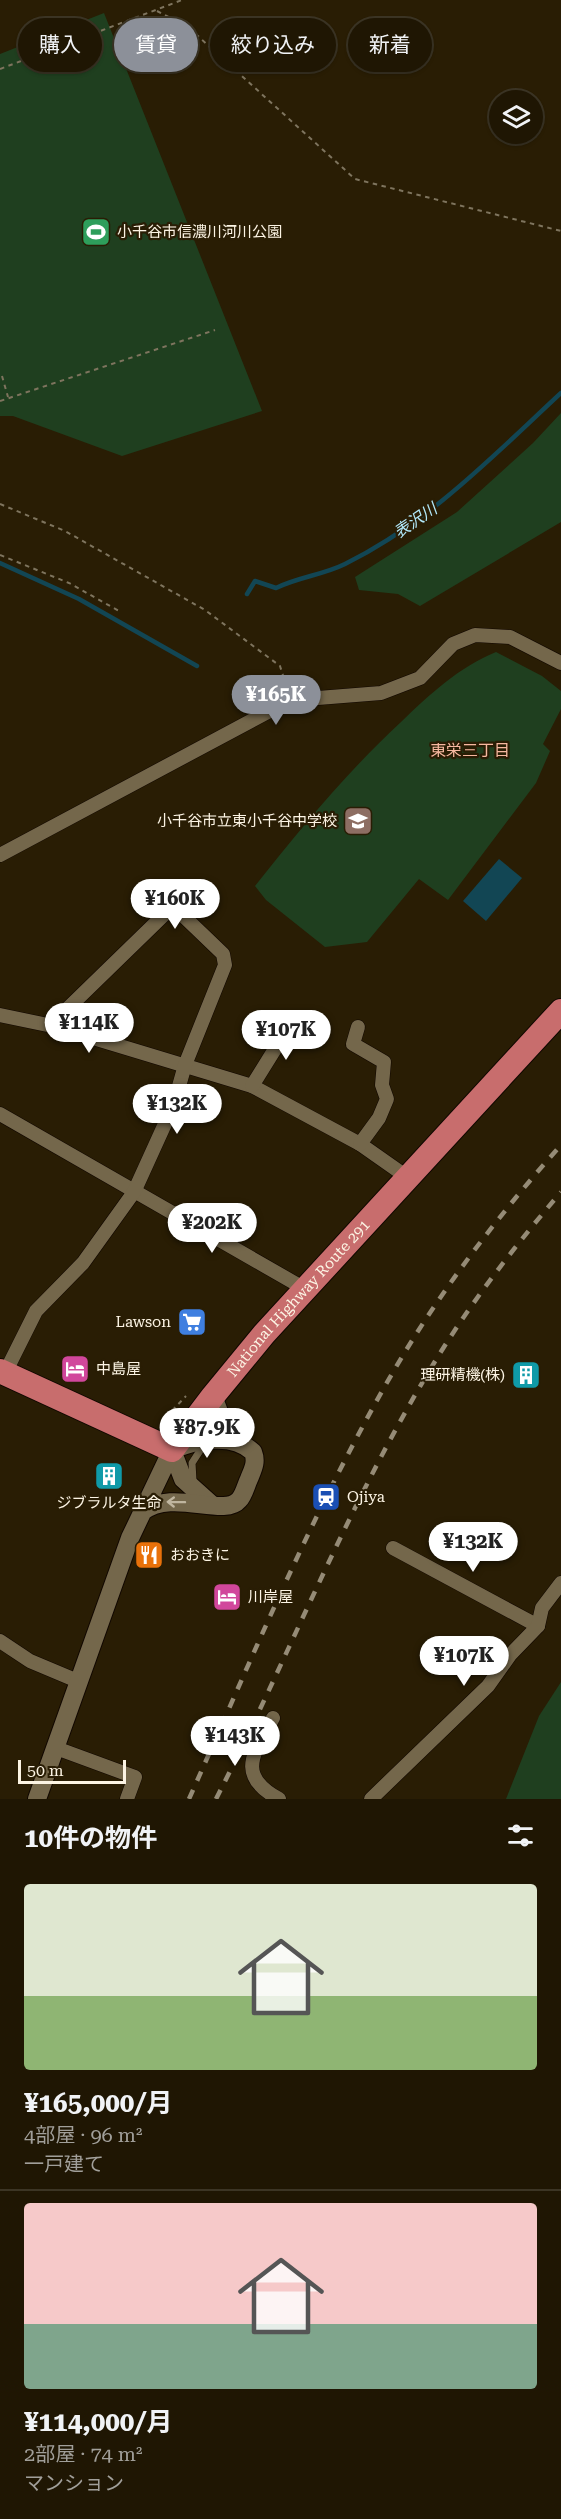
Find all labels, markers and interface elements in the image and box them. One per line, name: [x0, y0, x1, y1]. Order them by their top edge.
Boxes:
chip: 購入: [18, 18, 102, 72]
chip: 賃貸: [114, 18, 198, 72]
chip: 絞り込み: [210, 18, 336, 72]
chip: 新着: [348, 18, 432, 72]
map controls: [489, 90, 543, 144]
button: layers: [489, 90, 543, 144]
sports icon: 小千谷市信濃川河川公園: [80, 216, 112, 248]
place label: 小千谷市信濃川河川公園: [117, 223, 282, 241]
water label: 表沢川: [390, 498, 442, 542]
pin: ¥165K: [234, 675, 318, 726]
text: ¥165K: [246, 682, 306, 706]
district label: 東栄三丁目: [430, 741, 510, 760]
school or university icon: 小千谷市立東小千谷中学校: [342, 805, 374, 837]
place label: 小千谷市立東小千谷中学校: [157, 812, 337, 830]
pin: ¥160K: [133, 879, 217, 930]
text: ¥160K: [145, 886, 205, 910]
pin: ¥114K: [47, 1003, 131, 1054]
text: ¥114K: [59, 1010, 119, 1034]
pin: ¥107K: [244, 1010, 328, 1061]
text: ¥107K: [256, 1017, 316, 1041]
pin: ¥132K: [135, 1084, 219, 1135]
text: ¥132K: [147, 1091, 207, 1115]
pin: ¥202K: [170, 1203, 254, 1254]
text: ¥202K: [182, 1210, 242, 1234]
street label: National Highway Route 291: [223, 1216, 374, 1381]
supermarket icon: Lawson: [176, 1306, 208, 1338]
place label: Lawson: [115, 1313, 171, 1331]
hotel icon: 中島屋: [59, 1353, 91, 1385]
building icon: 理研精機(株): [510, 1359, 542, 1391]
place label: 中島屋: [96, 1360, 141, 1378]
place label: 理研精機(株): [420, 1366, 505, 1384]
pin: ¥87.9K: [158, 1408, 256, 1459]
text: ¥87.9K: [174, 1415, 240, 1439]
building icon: ジブラルタ生命: [93, 1460, 125, 1492]
station icon: Ojiya: [310, 1481, 342, 1513]
place label: Ojiya: [347, 1488, 385, 1506]
place label: ジブラルタ生命: [56, 1494, 162, 1512]
one-way arrow: [167, 1496, 187, 1508]
pin: ¥132K: [431, 1522, 515, 1573]
text: ¥132K: [443, 1529, 503, 1553]
restaurant icon: おおきに: [133, 1539, 165, 1571]
place label: おおきに: [170, 1546, 230, 1564]
hotel icon: 川岸屋: [211, 1581, 243, 1613]
place label: 川岸屋: [248, 1588, 293, 1606]
pin: ¥107K: [422, 1636, 506, 1687]
text: ¥107K: [434, 1643, 494, 1667]
pin: ¥143K: [193, 1716, 277, 1767]
text: ¥143K: [205, 1723, 265, 1747]
scale bar: [18, 1757, 126, 1784]
text: 50 m: [27, 1761, 64, 1780]
icon: filters: [504, 1819, 537, 1852]
text: 10件の物件: [24, 1823, 157, 1853]
icon: home: [227, 1923, 335, 2031]
text: ¥165,000/月: [24, 2088, 172, 2118]
text: 4部屋 · 96 m²: [24, 2123, 143, 2147]
text: 一戸建て: [24, 2152, 104, 2176]
icon: home: [227, 2242, 335, 2350]
text: ¥114,000/月: [24, 2407, 172, 2437]
text: 2部屋 · 74 m²: [24, 2442, 143, 2466]
text: マンション: [24, 2471, 124, 2495]

